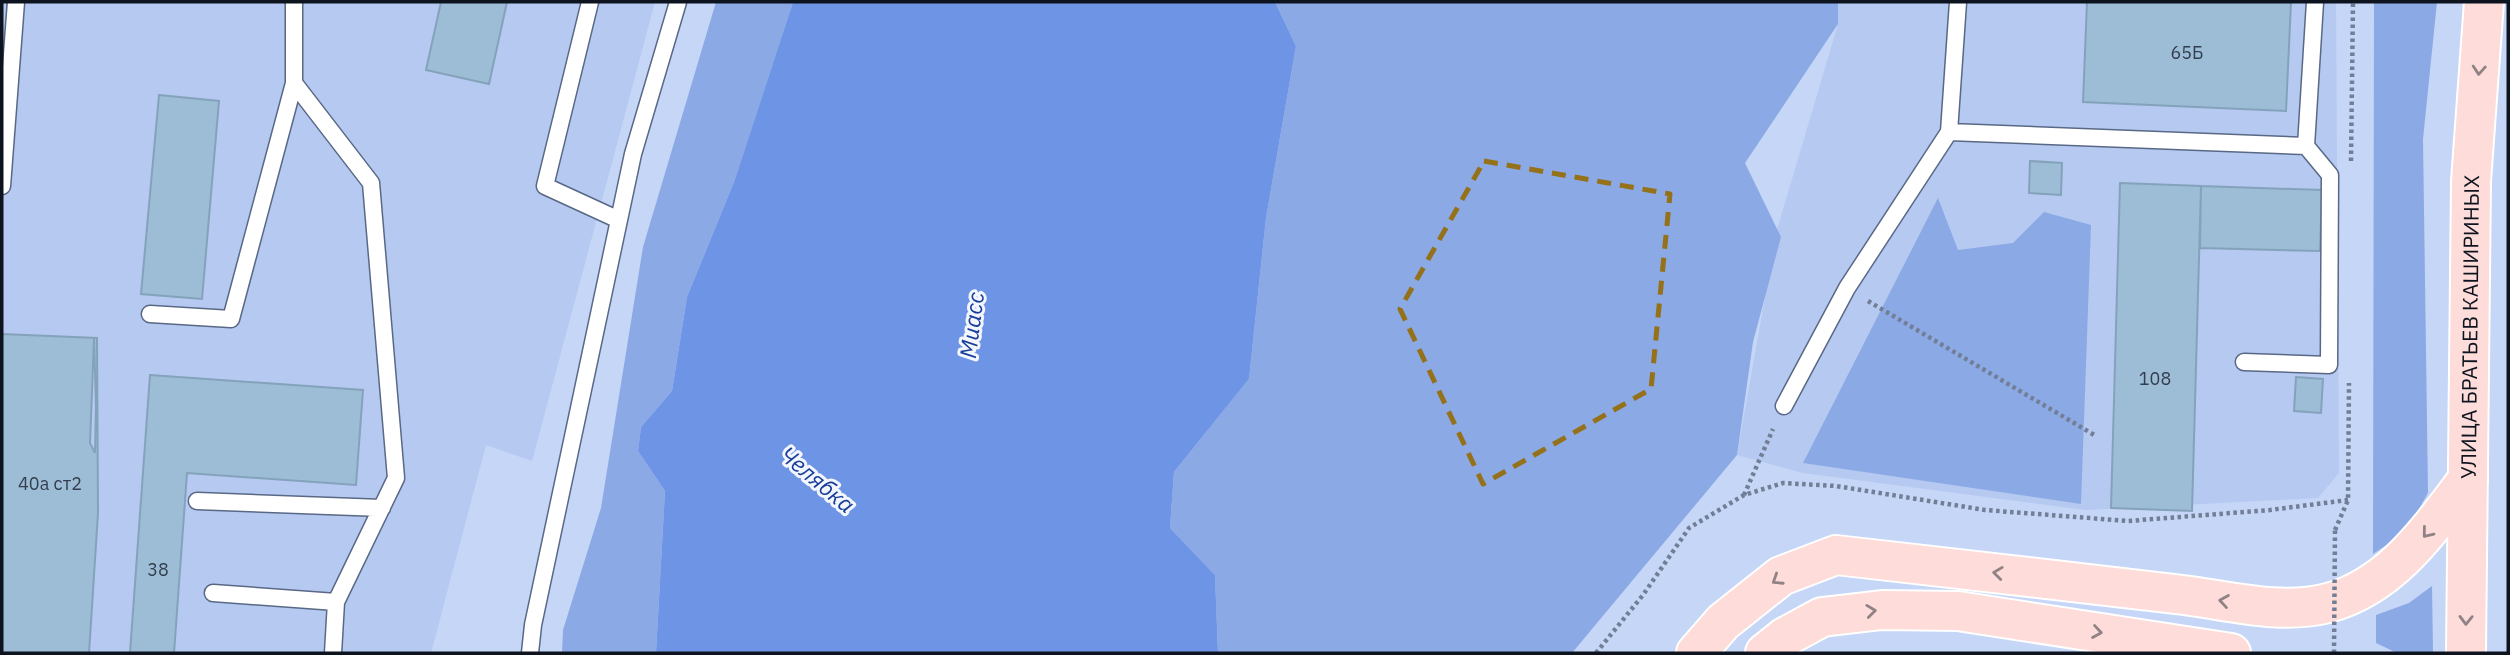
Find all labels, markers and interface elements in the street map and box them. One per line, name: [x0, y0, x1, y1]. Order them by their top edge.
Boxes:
house number: 65Б: [2170, 41, 2204, 64]
one-way arrow: [2472, 65, 2487, 76]
street label: УЛИЦА БРАТЬЕВ КАШИРИНЫХ: [2454, 175, 2485, 479]
water label: Миасс: [952, 290, 990, 360]
house number: 108: [2139, 367, 2171, 390]
water label: Челябка: [774, 439, 862, 519]
house number: 40а ст2: [18, 472, 82, 495]
one-way arrow: [2422, 526, 2435, 538]
house number: 38: [147, 558, 169, 581]
one-way arrow: [1993, 566, 2004, 581]
one-way arrow: [1772, 572, 1785, 584]
one-way arrow: [2218, 594, 2230, 609]
one-way arrow: [1865, 604, 1877, 619]
one-way arrow: [2458, 616, 2474, 626]
one-way arrow: [2091, 624, 2103, 639]

